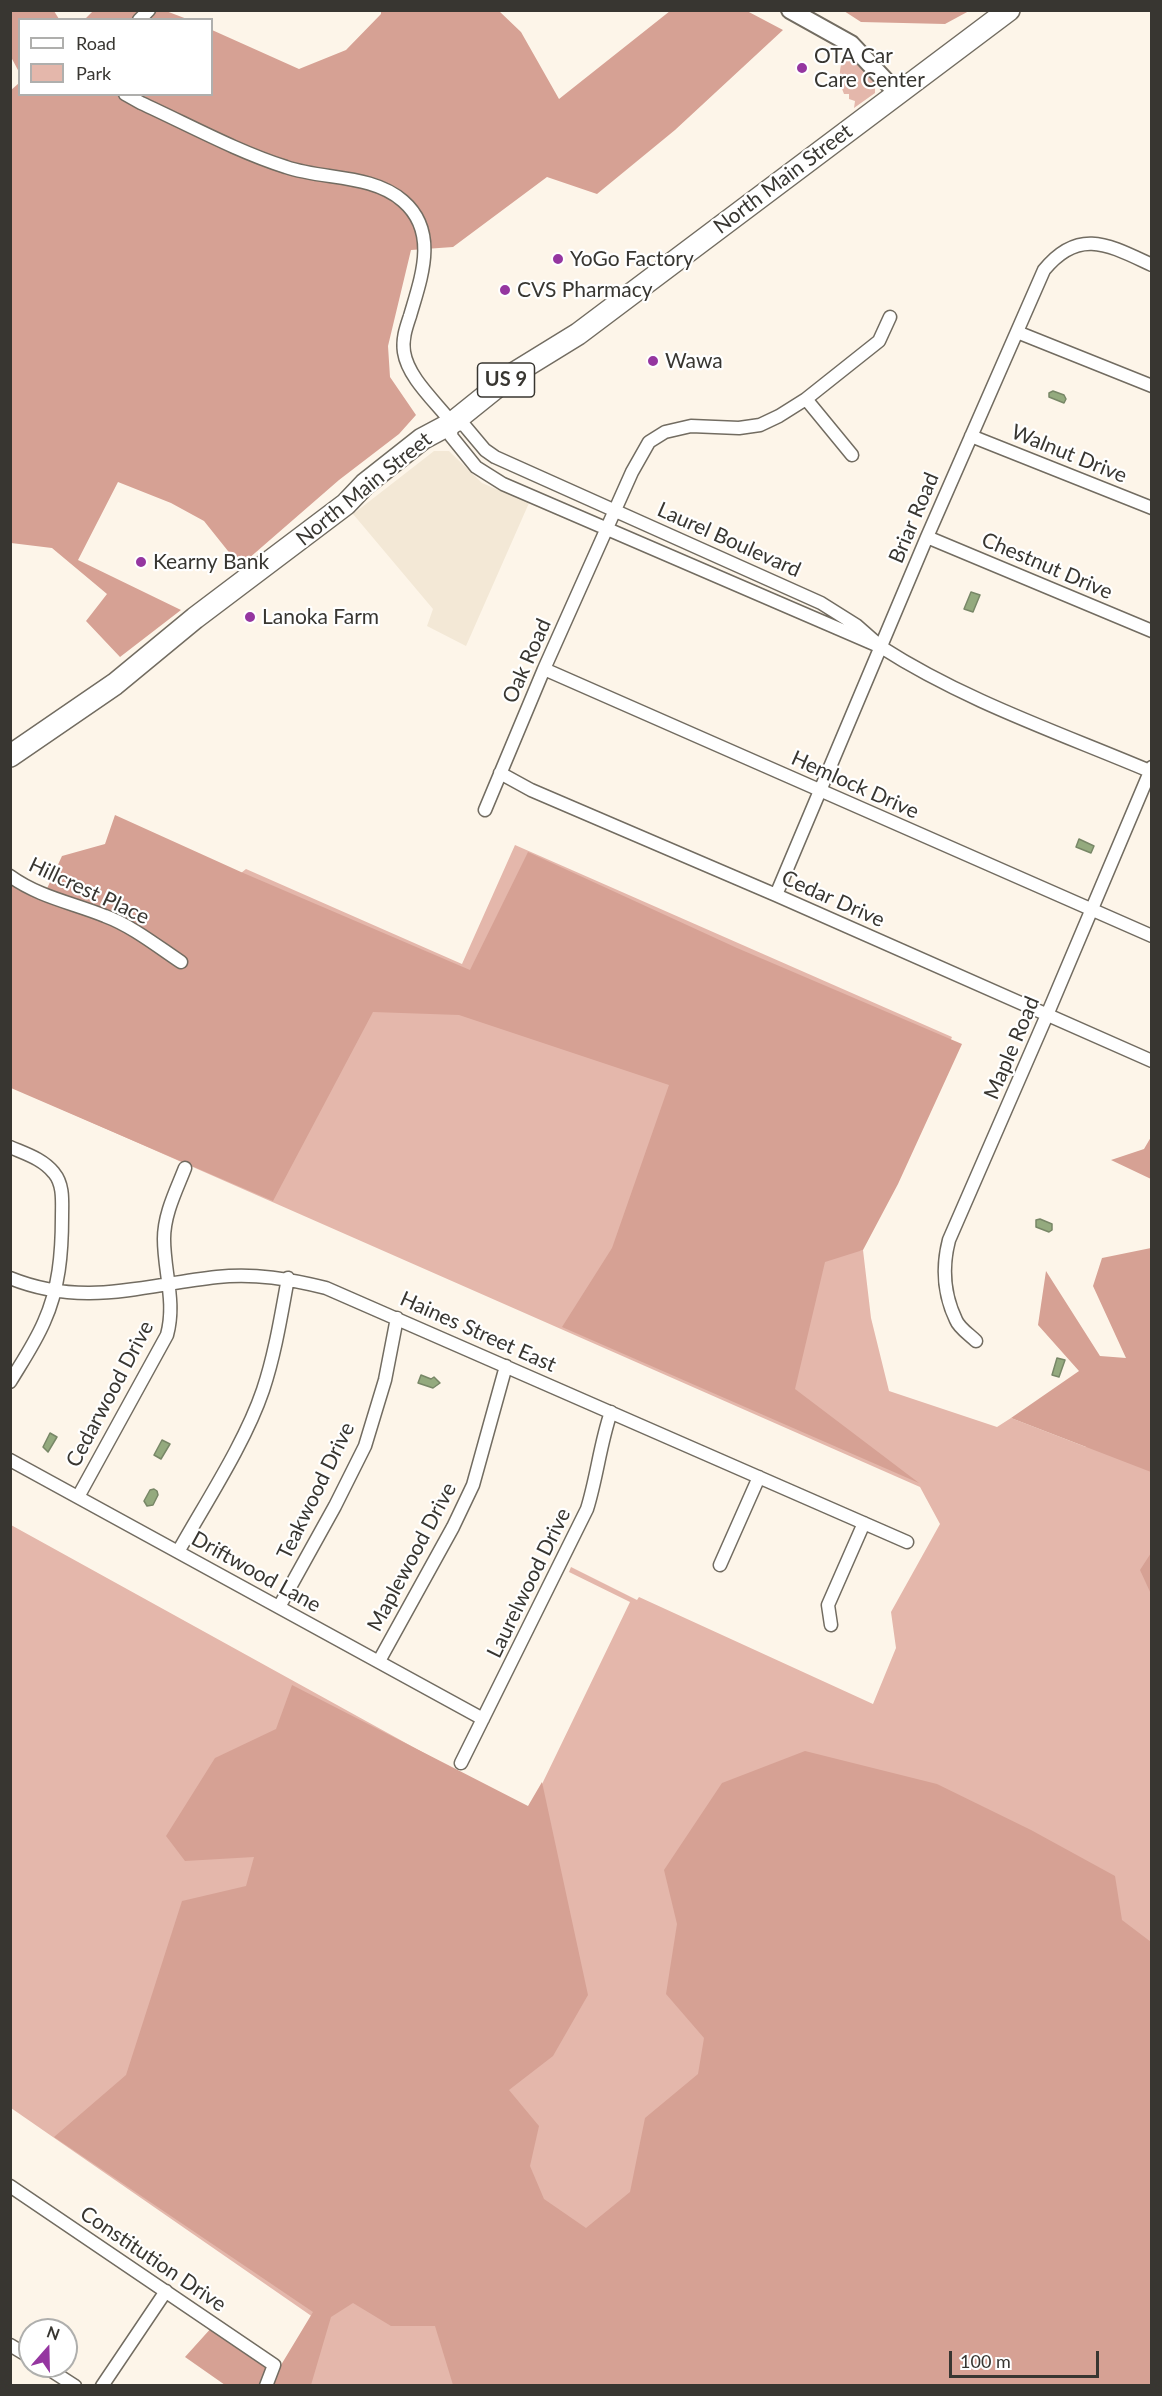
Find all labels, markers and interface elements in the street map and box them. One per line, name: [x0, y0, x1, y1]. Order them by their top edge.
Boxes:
legend: [18, 18, 213, 96]
text: Road: [76, 32, 116, 54]
place label: OTA Car Care Center: [814, 43, 925, 93]
marker: OTA Car Care Center: [795, 61, 809, 75]
text: Park: [76, 62, 111, 84]
street label: North Main Street: [709, 119, 857, 239]
place label: YoGo Factory: [570, 246, 694, 272]
marker: YoGo Factory: [551, 252, 565, 266]
place label: CVS Pharmacy: [517, 277, 653, 303]
marker: CVS Pharmacy: [498, 283, 512, 297]
place label: Wawa: [665, 348, 723, 374]
marker: Wawa: [646, 354, 660, 368]
road number: US 9: [478, 363, 534, 397]
street label: Walnut Drive: [1008, 419, 1130, 489]
street label: North Main Street: [291, 427, 437, 551]
street label: Briar Road: [884, 469, 944, 567]
street label: Laurel Boulevard: [653, 497, 805, 583]
street label: Chestnut Drive: [978, 527, 1116, 605]
place label: Kearny Bank: [153, 549, 269, 575]
marker: Kearny Bank: [134, 555, 148, 569]
place label: Lanoka Farm: [262, 604, 379, 630]
marker: Lanoka Farm: [243, 610, 257, 624]
street label: Oak Road: [497, 615, 557, 707]
street label: Hemlock Drive: [787, 746, 923, 824]
street label: Hillcrest Place: [25, 852, 153, 930]
street label: Cedar Drive: [778, 865, 888, 933]
street label: Maple Road: [979, 993, 1045, 1103]
street label: Haines Street East: [396, 1286, 560, 1378]
street label: Cedarwood Drive: [61, 1317, 159, 1471]
street label: Teakwood Drive: [272, 1418, 360, 1564]
street label: Maplewood Drive: [362, 1478, 462, 1636]
street label: Laurelwood Drive: [482, 1504, 576, 1662]
street label: Driftwood Lane: [187, 1526, 325, 1618]
street label: Constitution Drive: [75, 2201, 231, 2317]
north arrow: [18, 2318, 78, 2378]
text: N: [45, 2321, 63, 2344]
scale bar: [952, 2339, 1102, 2377]
text: 100 m: [960, 2350, 1011, 2372]

